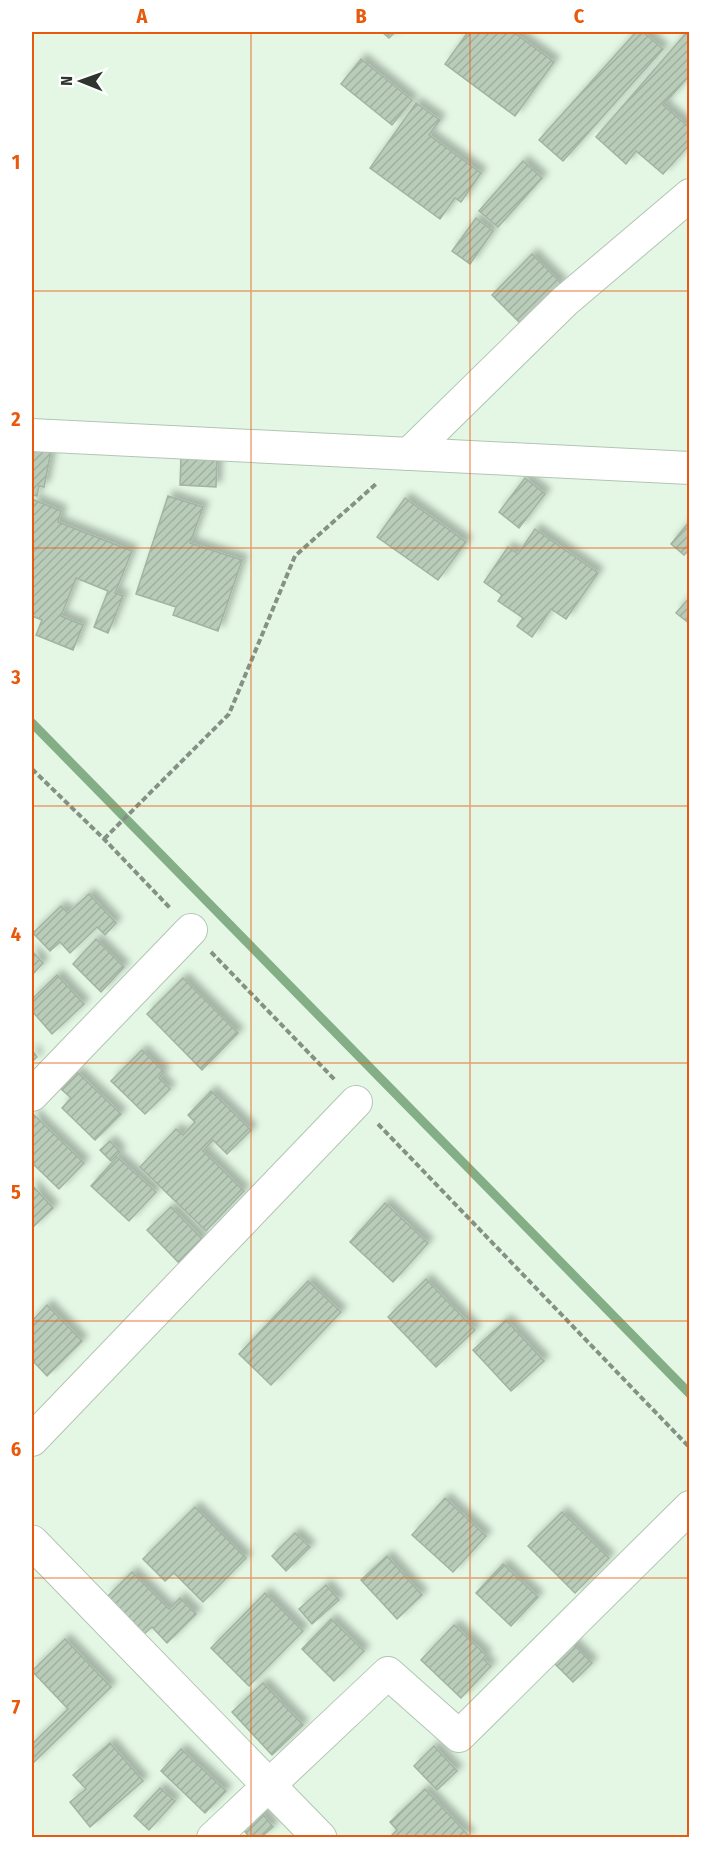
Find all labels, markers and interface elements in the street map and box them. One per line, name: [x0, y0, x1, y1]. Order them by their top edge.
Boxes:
text: A: [136, 4, 149, 28]
text: B: [355, 4, 367, 28]
text: C: [574, 4, 585, 28]
north arrow: [51, 51, 111, 111]
text: N: [57, 76, 76, 86]
text: 1: [12, 150, 20, 174]
text: 2: [10, 407, 21, 431]
text: 3: [10, 665, 21, 689]
text: 4: [11, 922, 21, 946]
text: 5: [11, 1180, 21, 1204]
text: 6: [11, 1437, 21, 1461]
text: 7: [12, 1695, 21, 1719]

